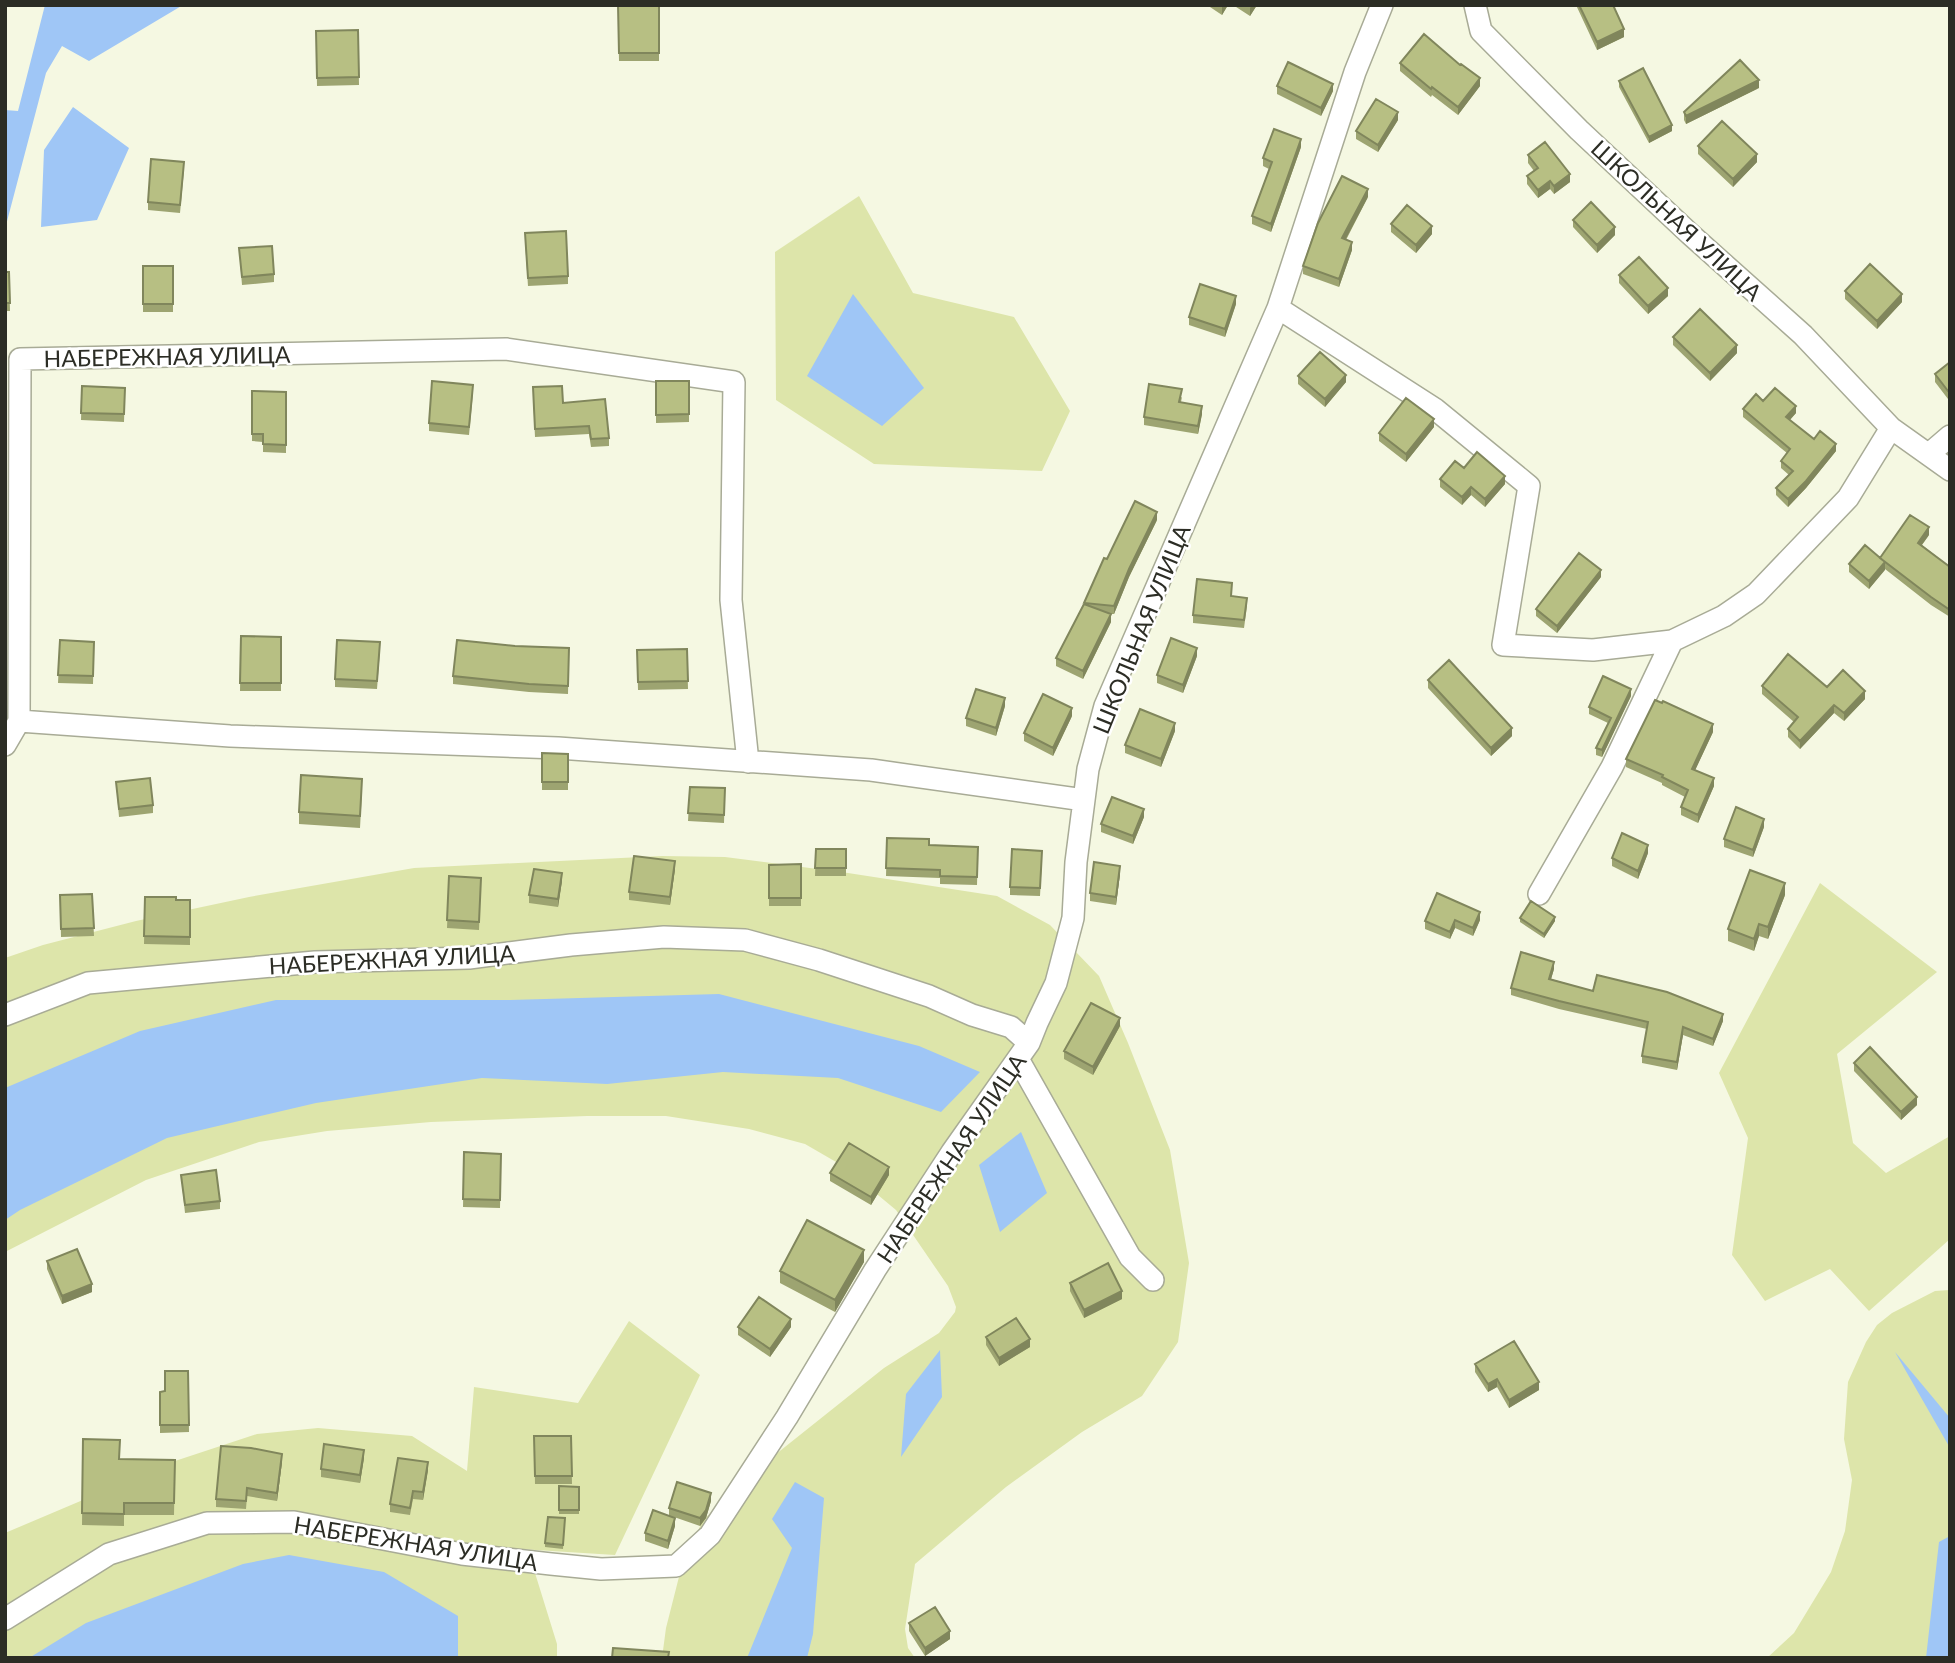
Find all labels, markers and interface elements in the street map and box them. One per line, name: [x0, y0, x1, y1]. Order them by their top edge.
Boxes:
street label: ШКОЛЬНАЯ УЛИЦА: [1586, 134, 1768, 307]
street label: НАБЕРЕЖНАЯ УЛИЦА: [43, 340, 291, 372]
street label: ШКОЛЬНАЯ УЛИЦА: [1086, 520, 1196, 738]
street label: НАБЕРЕЖНАЯ УЛИЦА: [268, 939, 516, 979]
street label: НАБЕРЕЖНАЯ УЛИЦА: [870, 1048, 1032, 1268]
street label: НАБЕРЕЖНАЯ УЛИЦА: [292, 1510, 540, 1576]

